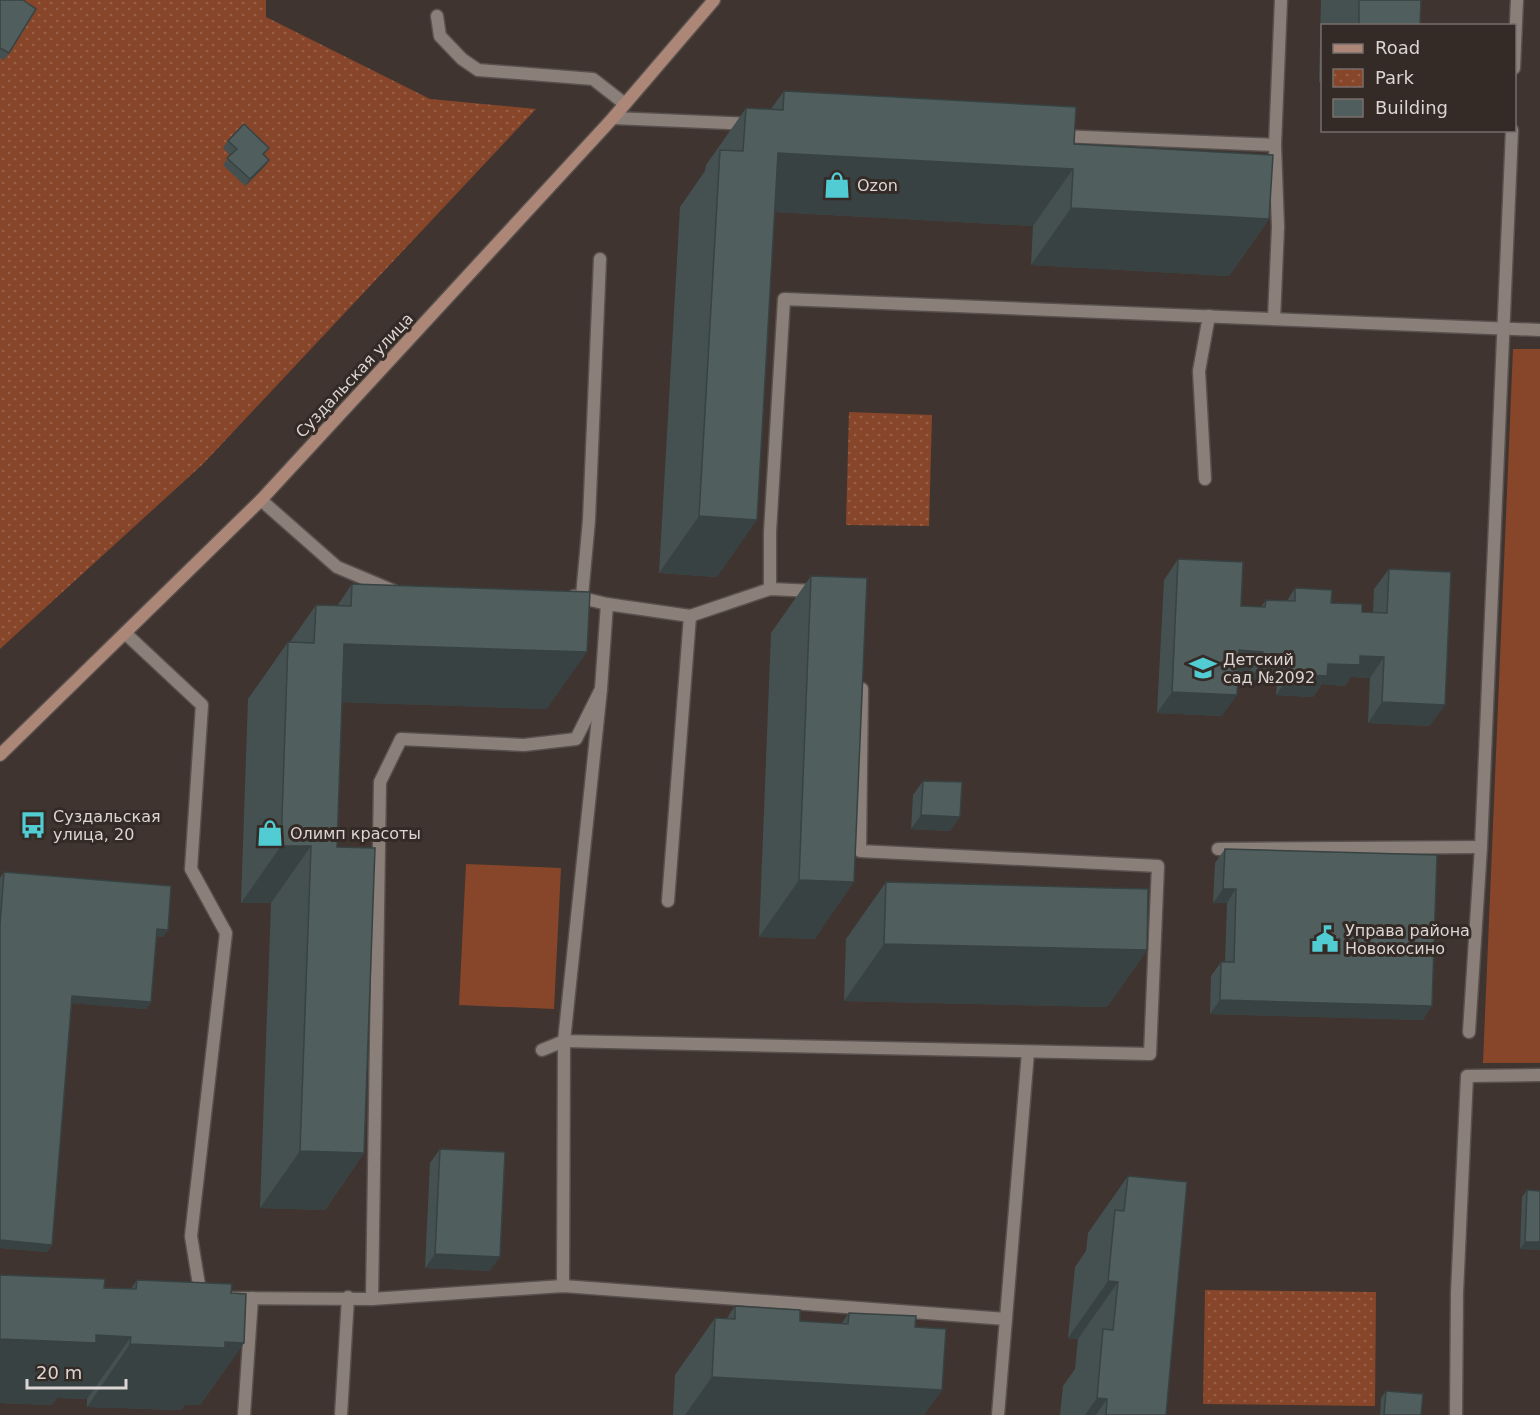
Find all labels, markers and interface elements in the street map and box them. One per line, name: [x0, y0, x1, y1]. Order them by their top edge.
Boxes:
legend: [1321, 24, 1516, 132]
text: Road: [1375, 37, 1420, 58]
text: Park: [1375, 67, 1414, 88]
text: Building: [1375, 97, 1448, 118]
shop icon: Ozon: [822, 170, 852, 200]
place label: Ozon: [857, 176, 898, 195]
street label: Суздальская улица: [292, 309, 417, 442]
place label: Детский сад №2092: [1223, 650, 1315, 687]
school or university icon: Детский сад №2092: [1188, 653, 1218, 683]
place label: Суздальская улица, 20: [53, 807, 161, 844]
bus stop icon: Суздальская улица, 20: [18, 810, 48, 840]
shop icon: Олимп красоты: [255, 818, 285, 848]
place label: Олимп красоты: [290, 824, 421, 843]
place label: Управа района Новокосино: [1345, 921, 1470, 958]
public building icon: Управа района Новокосино: [1310, 924, 1340, 954]
scale bar: [27, 1352, 126, 1390]
text: 20 m: [36, 1362, 82, 1383]

